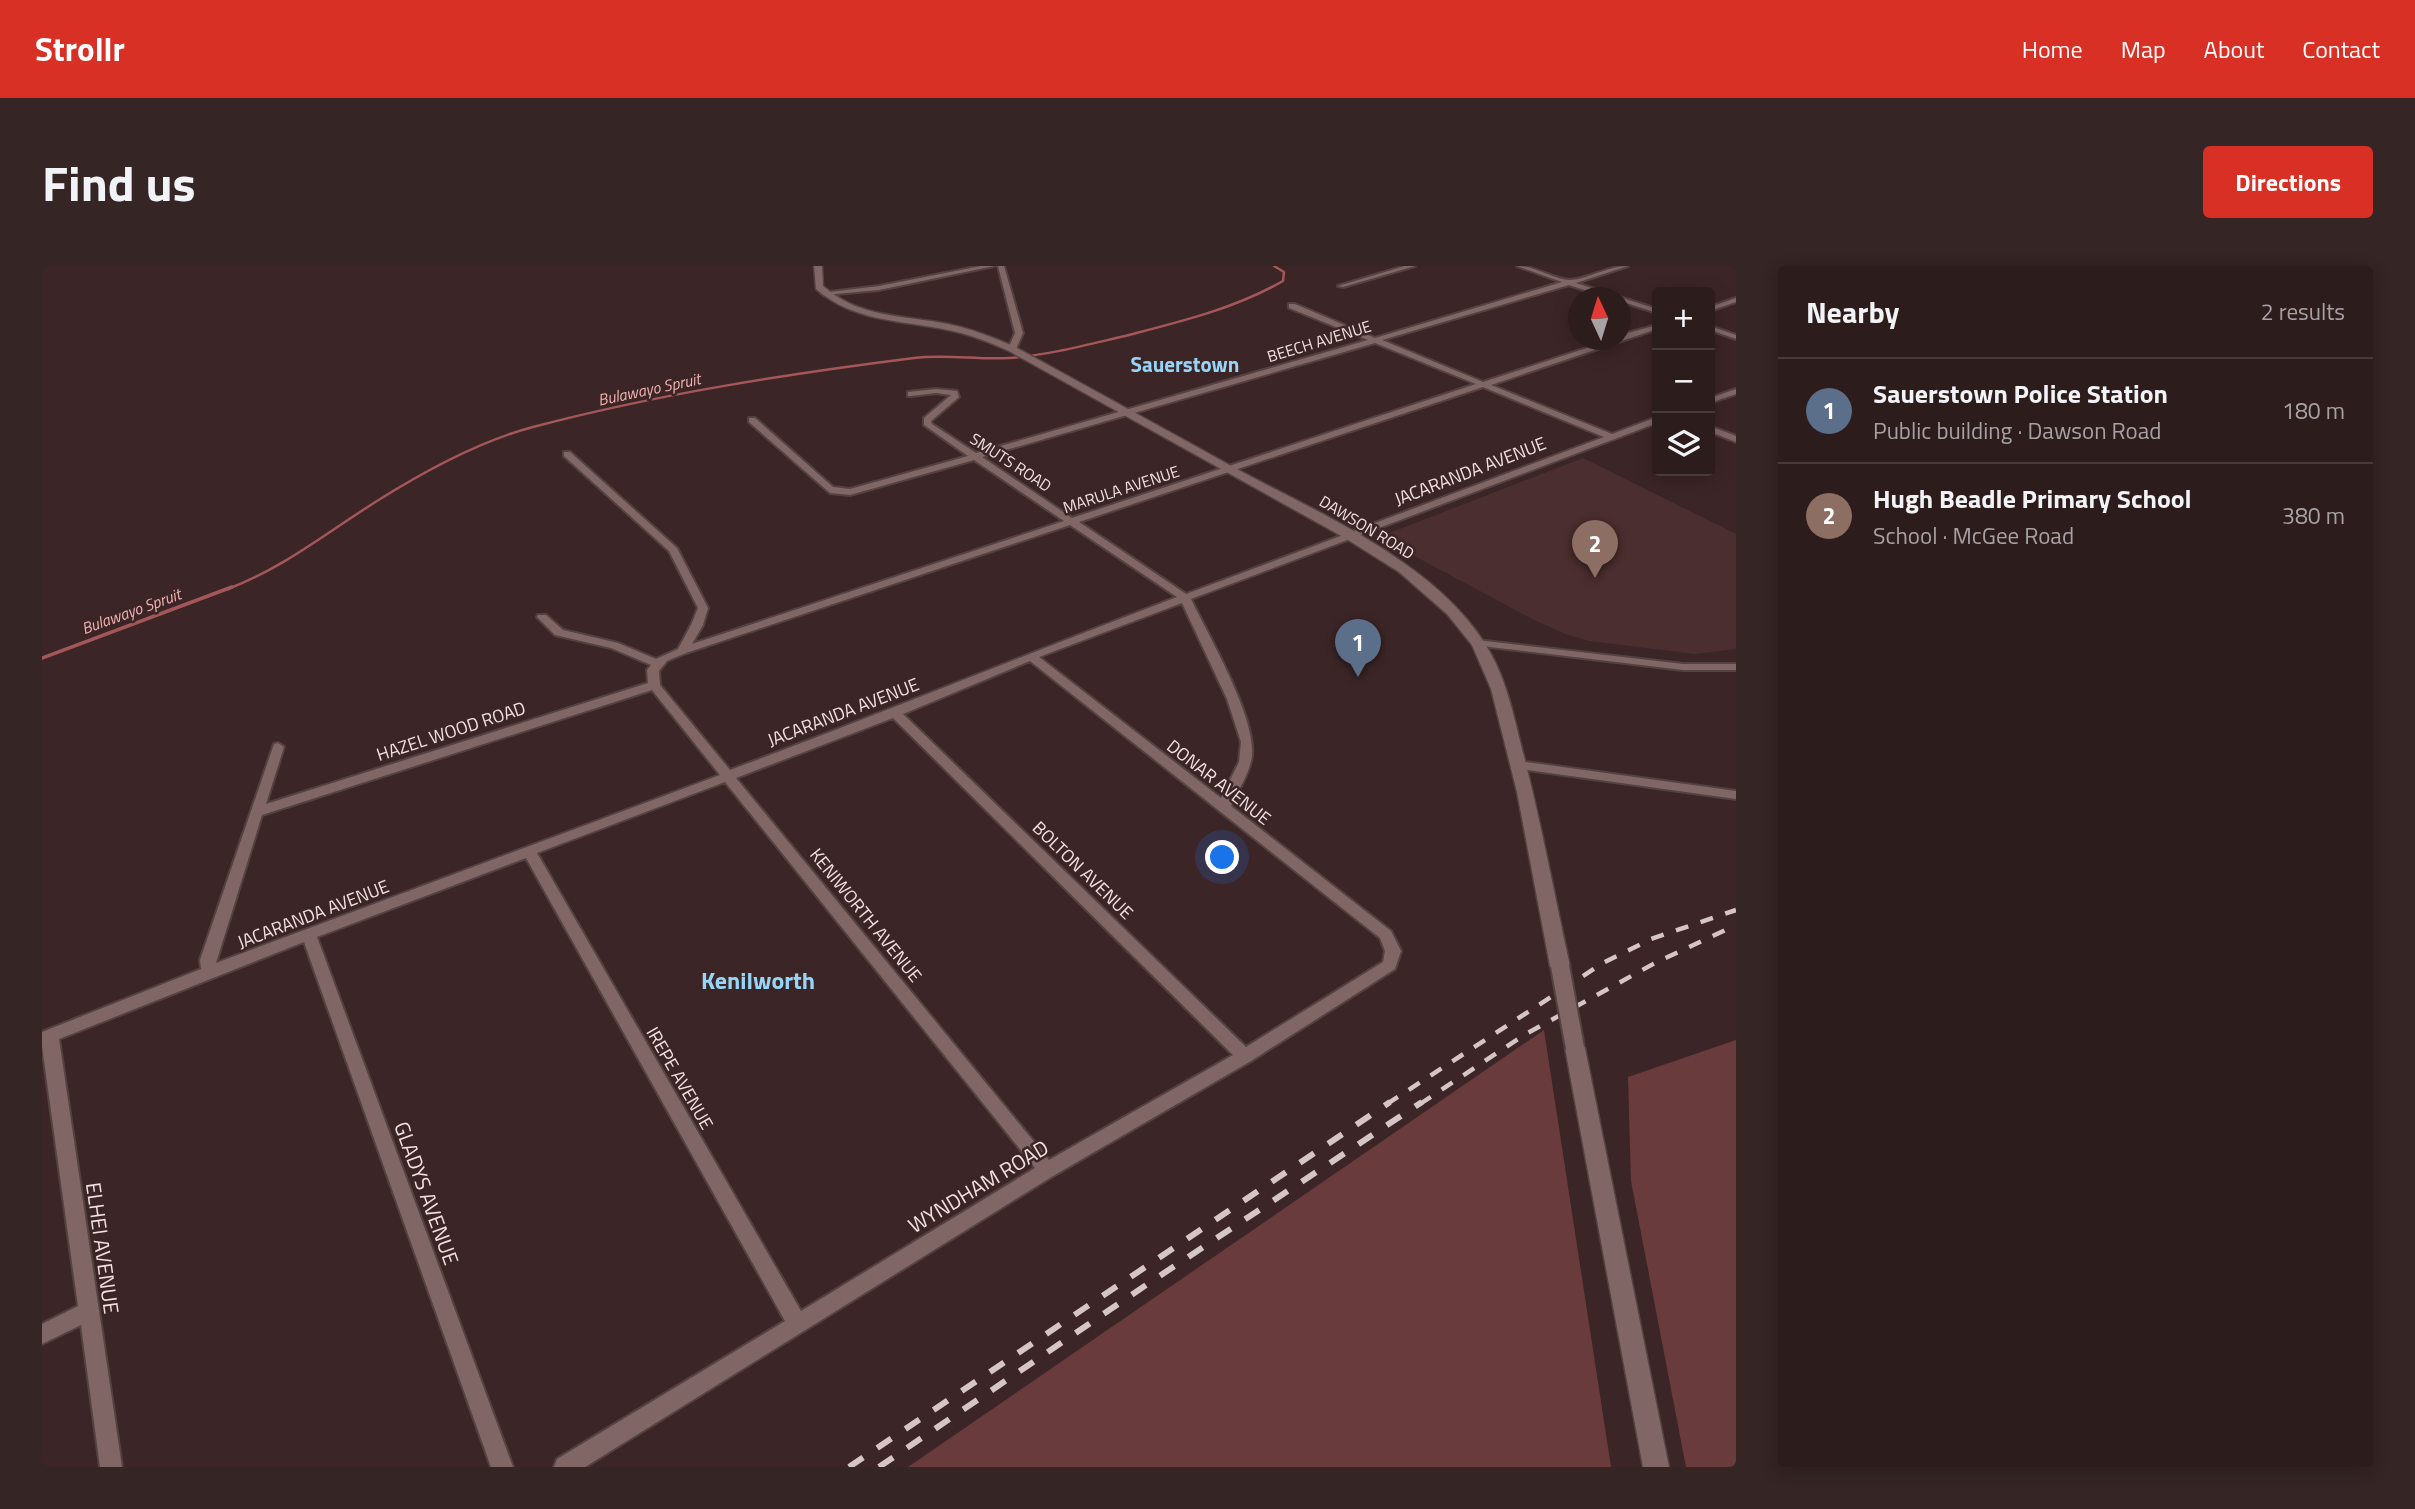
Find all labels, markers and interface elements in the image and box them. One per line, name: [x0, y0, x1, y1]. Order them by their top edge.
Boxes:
text: Strollr: [35, 24, 125, 74]
text: Home: [2022, 31, 2083, 67]
text: Map: [2121, 31, 2166, 67]
text: About: [2204, 31, 2264, 67]
text: Contact: [2302, 31, 2380, 67]
text: Find us: [42, 145, 196, 220]
button: Directions: [2203, 146, 2373, 218]
north arrow: [1568, 287, 1631, 350]
map controls: [1652, 287, 1715, 476]
button: +: [1652, 287, 1715, 350]
text: Nearby: [1806, 289, 1899, 335]
text: 2 results: [2261, 294, 2345, 329]
street label: BEECH AVENUE: [1264, 314, 1374, 368]
district label: Sauerstown: [1131, 348, 1239, 380]
button: −: [1652, 350, 1715, 413]
water label: Bulawayo Spruit: [596, 366, 704, 412]
text: Sauerstown Police Station: [1873, 374, 2168, 413]
text: 1: [1823, 393, 1835, 428]
text: 180 m: [2282, 393, 2345, 428]
button: layers: [1652, 413, 1715, 476]
text: Public building · Dawson Road: [1873, 413, 2161, 448]
street label: SMUTS ROAD: [965, 427, 1057, 497]
street label: JACARANDA AVENUE: [1390, 430, 1550, 512]
street label: MARULA AVENUE: [1060, 459, 1182, 519]
text: Hugh Beadle Primary School: [1873, 479, 2192, 518]
street label: DAWSON ROAD: [1315, 489, 1419, 565]
text: 2: [1823, 498, 1835, 533]
text: 380 m: [2282, 498, 2345, 533]
text: School · McGee Road: [1873, 518, 2074, 553]
pin: 2: [1572, 520, 1618, 578]
water label: Bulawayo Spruit: [78, 581, 186, 640]
pin: 1: [1335, 619, 1381, 677]
street label: JACARANDA AVENUE: [763, 671, 923, 753]
street label: HAZEL WOOD ROAD: [373, 694, 529, 768]
street label: DONAR AVENUE: [1161, 733, 1277, 831]
street label: BOLTON AVENUE: [1026, 815, 1140, 925]
your location: [1205, 840, 1239, 874]
street label: KENIWORTH AVENUE: [803, 842, 929, 988]
street label: JACARANDA AVENUE: [233, 873, 393, 955]
district label: Kenilworth: [701, 962, 815, 998]
street label: IREPE AVENUE: [640, 1022, 720, 1134]
street label: GLADYS AVENUE: [386, 1117, 468, 1269]
street label: WYNDHAM ROAD: [902, 1131, 1054, 1241]
street label: ELHEI AVENUE: [78, 1180, 128, 1316]

